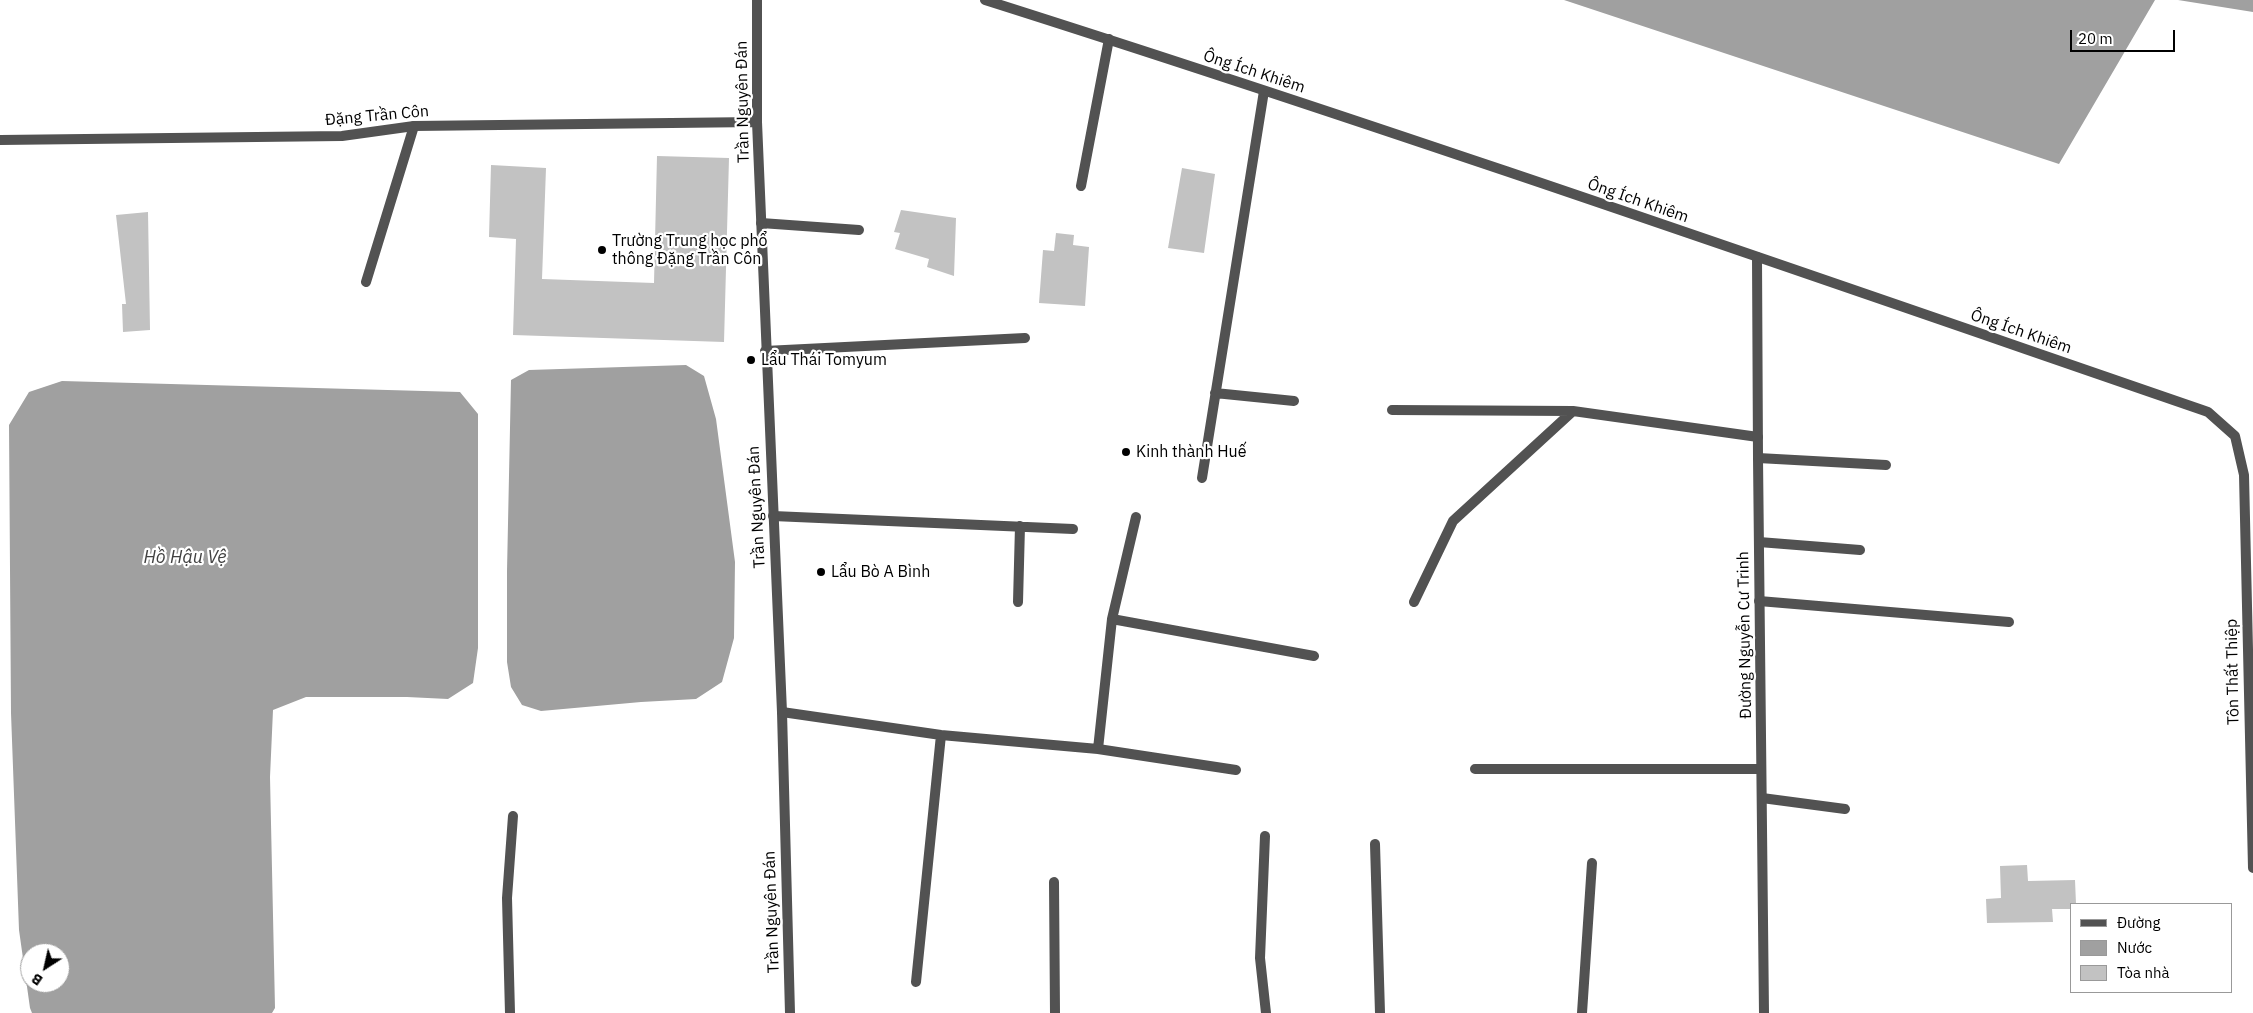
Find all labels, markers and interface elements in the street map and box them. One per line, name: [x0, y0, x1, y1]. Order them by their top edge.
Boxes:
scale bar: [2073, 20, 2178, 52]
text: 20 m: [2078, 29, 2113, 48]
street label: Trần Nguyên Đán: [732, 41, 754, 163]
street label: Ông Ích Khiêm: [1201, 47, 1307, 97]
street label: Đặng Trần Côn: [324, 102, 430, 130]
street label: Ông Ích Khiêm: [1585, 175, 1691, 227]
place label: Trường Trung học phổ thông Đặng Trần Côn: [612, 231, 768, 269]
marker: Trường Trung học phổ thông Đặng Trần Côn: [596, 244, 608, 256]
street label: Ông Ích Khiêm: [1968, 306, 2074, 358]
place label: Lẩu Thái Tomyum: [761, 350, 887, 370]
marker: Lẩu Thái Tomyum: [745, 354, 757, 366]
place label: Kinh thành Huế: [1136, 442, 1246, 462]
street label: Trần Nguyên Đán: [744, 445, 770, 569]
marker: Kinh thành Huế: [1120, 446, 1132, 458]
water label: Hồ Hậu Vệ: [144, 547, 226, 569]
street label: Đường Nguyễn Cư Trinh: [1734, 551, 1756, 719]
place label: Lẩu Bò A Bình: [831, 562, 930, 582]
marker: Lẩu Bò A Bình: [815, 566, 827, 578]
street label: Tôn Thất Thiệp: [2222, 619, 2244, 725]
street label: Trần Nguyên Đán: [760, 851, 784, 973]
legend: [2070, 903, 2233, 993]
text: Đường: [2117, 913, 2160, 932]
text: Nước: [2117, 938, 2152, 957]
north arrow: [20, 943, 70, 993]
text: Tòa nhà: [2117, 963, 2170, 982]
text: B: [28, 969, 46, 990]

